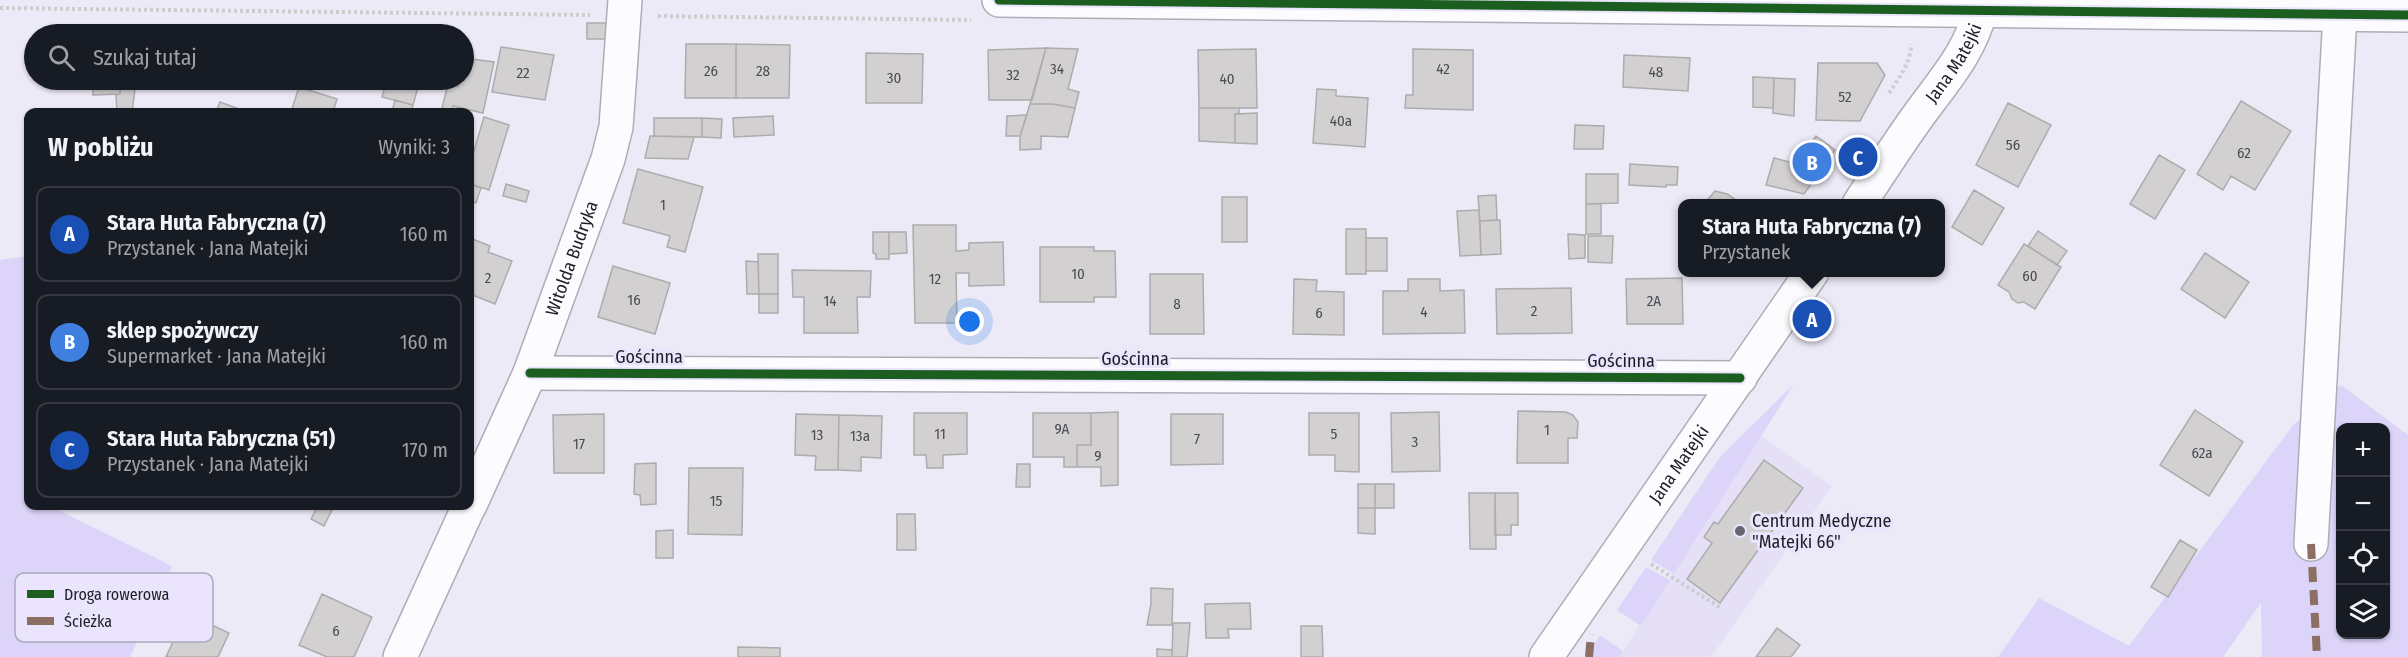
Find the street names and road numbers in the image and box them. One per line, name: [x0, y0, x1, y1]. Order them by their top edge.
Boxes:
street label: Jana Matejki: [1921, 21, 1987, 107]
street label: Witolda Budryka: [541, 198, 603, 319]
street label: Gościnna: [615, 346, 683, 368]
street label: Gościnna: [1101, 348, 1169, 370]
street label: Gościnna: [1587, 350, 1655, 372]
street label: Jana Matejki: [1644, 421, 1714, 508]

